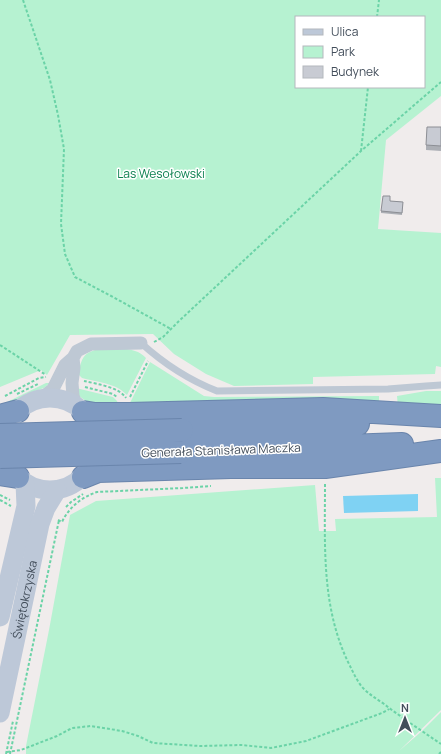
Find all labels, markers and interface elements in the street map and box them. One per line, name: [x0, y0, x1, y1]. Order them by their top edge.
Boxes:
legend: [295, 16, 425, 88]
text: Ulica: [331, 23, 358, 40]
text: Park: [331, 43, 356, 60]
text: Budynek: [331, 63, 380, 80]
park label: Las Wesołowski: [117, 165, 205, 182]
street label: Generała Stanisława Maczka: [141, 439, 301, 461]
street label: Świętokrzyska: [7, 559, 41, 640]
north arrow: [385, 698, 425, 738]
text: N: [401, 700, 409, 715]

